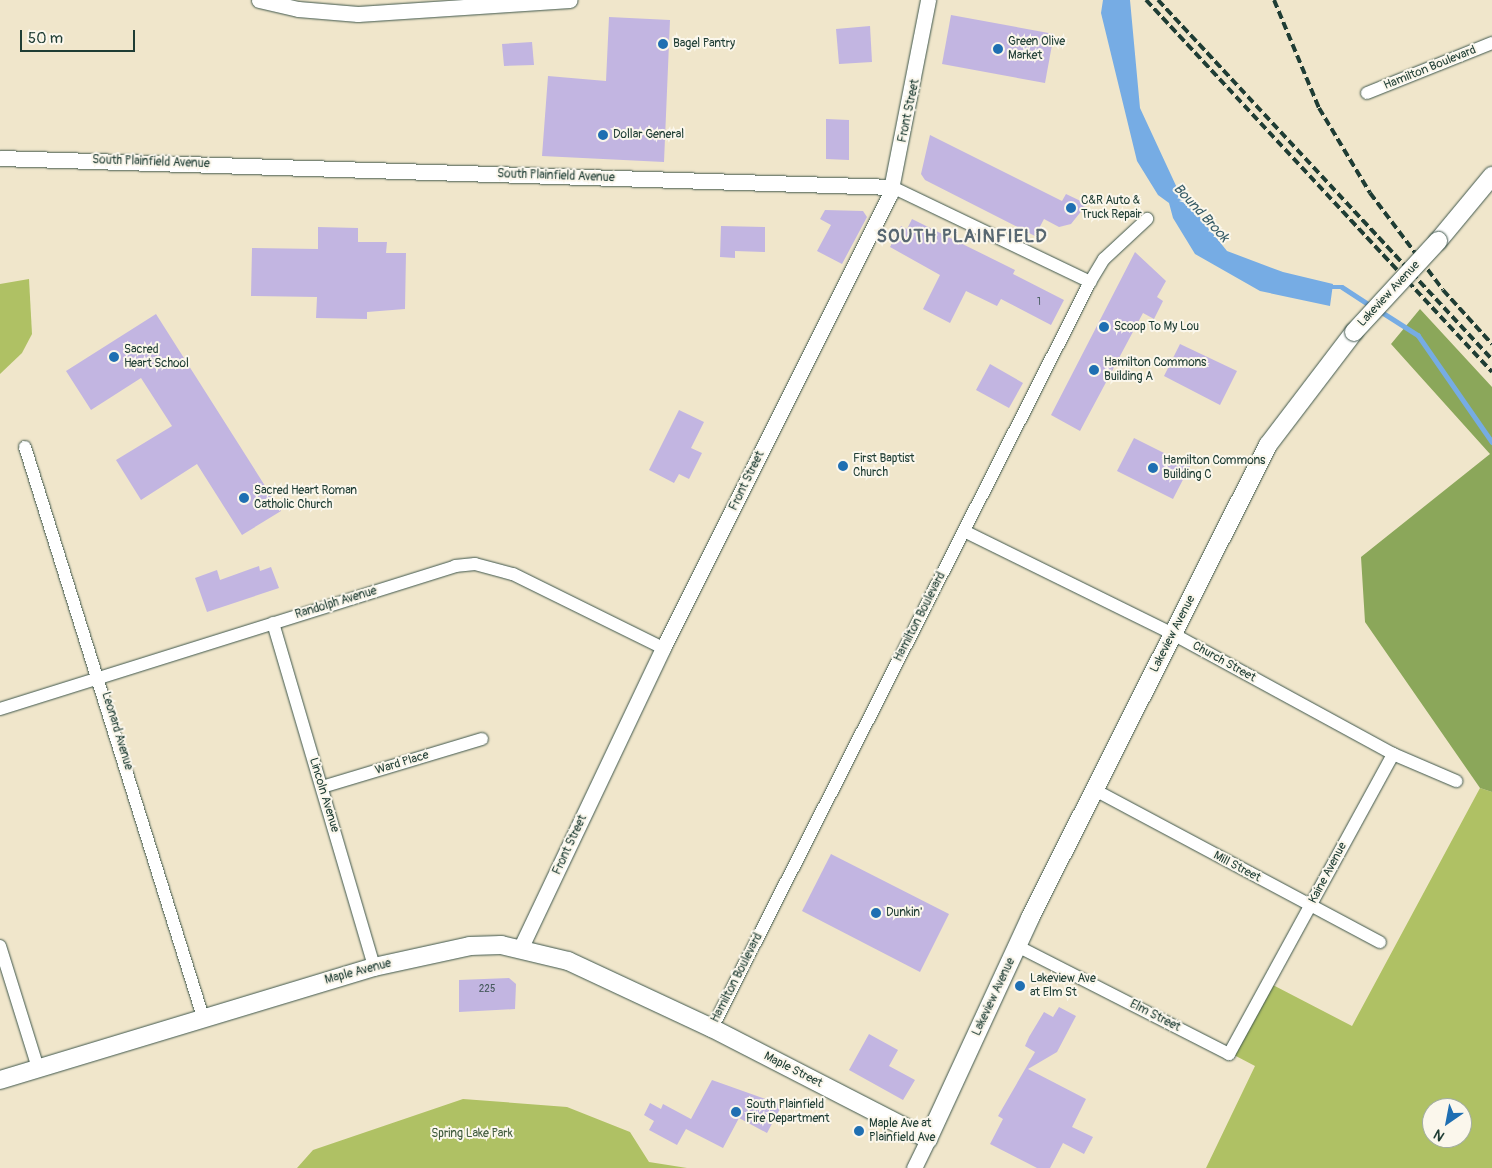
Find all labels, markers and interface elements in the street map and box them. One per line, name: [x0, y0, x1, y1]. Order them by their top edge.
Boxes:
scale bar: [22, 20, 138, 52]
text: 50 m: [28, 29, 63, 48]
place label: Green Olive Market: [1008, 35, 1065, 63]
place label: Bagel Pantry: [673, 37, 735, 51]
marker: Bagel Pantry: [657, 38, 669, 50]
marker: Green Olive Market: [992, 43, 1004, 55]
street label: Hamilton Boulevard: [1382, 43, 1478, 93]
street label: Front Street: [895, 78, 923, 144]
place label: Dollar General: [613, 128, 684, 142]
marker: Dollar General: [597, 129, 609, 141]
street label: South Plainfield Avenue: [92, 153, 210, 171]
street label: South Plainfield Avenue: [497, 167, 615, 185]
water label: Bound Brook: [1170, 180, 1232, 246]
place label: C&R Auto & Truck Repair: [1081, 194, 1142, 222]
marker: C&R Auto & Truck Repair: [1065, 202, 1077, 214]
district label: SOUTH PLAINFIELD: [875, 226, 1049, 248]
street label: Lakeview Avenue: [1355, 258, 1423, 330]
house number: 1: [1037, 297, 1041, 309]
place label: Scoop To My Lou: [1114, 320, 1199, 334]
marker: Scoop To My Lou: [1098, 321, 1110, 333]
place label: Sacred Heart School: [124, 343, 189, 371]
marker: Sacred Heart School: [108, 351, 120, 363]
place label: Hamilton Commons Building A: [1104, 356, 1206, 384]
marker: Hamilton Commons Building A: [1088, 364, 1100, 376]
street label: Front Street: [726, 449, 768, 513]
place label: First Baptist Church: [853, 452, 915, 480]
place label: Hamilton Commons Building C: [1163, 454, 1265, 482]
marker: First Baptist Church: [837, 460, 849, 472]
marker: Hamilton Commons Building C: [1147, 462, 1159, 474]
place label: Sacred Heart Roman Catholic Church: [254, 484, 357, 512]
marker: Sacred Heart Roman Catholic Church: [238, 492, 250, 504]
street label: Hamilton Boulevard: [891, 570, 949, 664]
street label: Randolph Avenue: [293, 584, 379, 622]
street label: Lakeview Avenue: [1147, 593, 1199, 675]
street label: Church Street: [1190, 639, 1258, 685]
street label: Leonard Avenue: [98, 690, 136, 772]
street label: Ward Place: [373, 748, 431, 778]
street label: Lincoln Avenue: [306, 756, 342, 834]
street label: Front Street: [550, 813, 590, 877]
street label: Kaine Avenue: [1306, 840, 1350, 906]
street label: Mill Street: [1211, 849, 1263, 885]
place label: Dunkin': [886, 906, 922, 920]
marker: Dunkin': [870, 907, 882, 919]
street label: Hamilton Boulevard: [708, 931, 766, 1025]
street label: Maple Avenue: [323, 956, 393, 988]
street label: Lakeview Avenue: [970, 956, 1018, 1038]
place label: Lakeview Ave at Elm St: [1030, 972, 1096, 1000]
marker: Lakeview Ave at Elm St: [1014, 980, 1026, 992]
house number: 225: [479, 984, 495, 996]
street label: Elm Street: [1127, 997, 1183, 1035]
street label: Maple Street: [761, 1049, 825, 1091]
place label: South Plainfield Fire Department: [746, 1098, 830, 1126]
north arrow: [1422, 1098, 1472, 1148]
marker: South Plainfield Fire Department: [730, 1106, 742, 1118]
place label: Maple Ave at Plainfield Ave: [869, 1117, 936, 1145]
marker: Maple Ave at Plainfield Ave: [853, 1125, 865, 1137]
text: N: [1431, 1125, 1448, 1145]
park label: Spring Lake Park: [431, 1127, 513, 1141]

